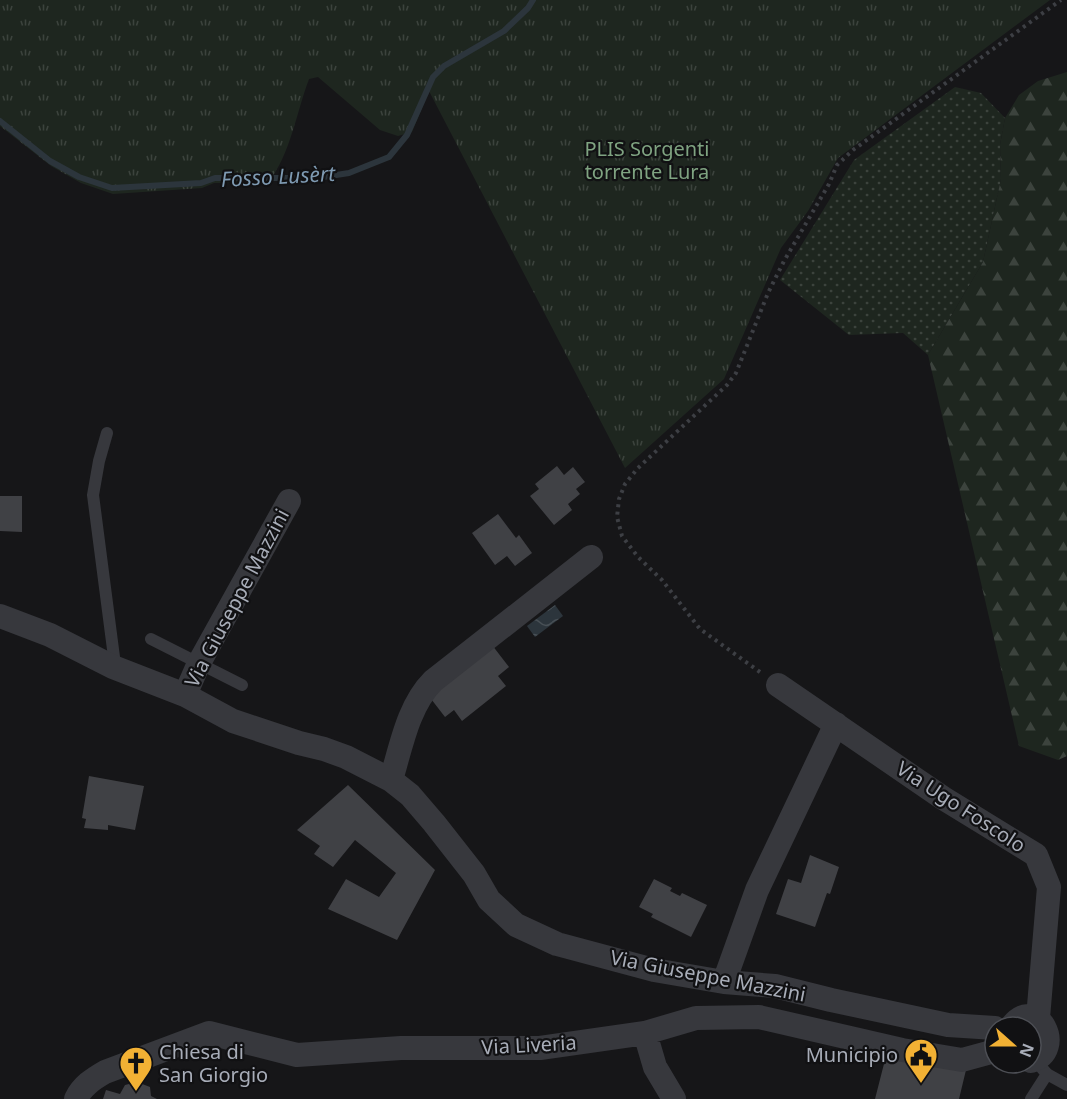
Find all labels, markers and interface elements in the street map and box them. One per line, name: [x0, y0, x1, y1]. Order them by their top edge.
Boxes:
park label: PLIS Sorgenti torrente Lura: [585, 135, 710, 185]
water label: Fosso Lusèrt: [220, 159, 337, 193]
street label: Via Giuseppe Mazzini: [178, 504, 295, 692]
street label: Via Ugo Foscolo: [892, 755, 1031, 858]
street label: Via Giuseppe Mazzini: [608, 943, 808, 1008]
north arrow: [983, 1015, 1043, 1075]
street label: Via Liveria: [481, 1029, 577, 1060]
public building icon: Municipio: [903, 1037, 939, 1084]
place label: Chiesa di San Giorgio: [159, 1038, 268, 1088]
text: N: [1014, 1040, 1040, 1060]
place label: Municipio: [806, 1041, 898, 1068]
church icon: Chiesa di San Giorgio: [118, 1045, 154, 1092]

